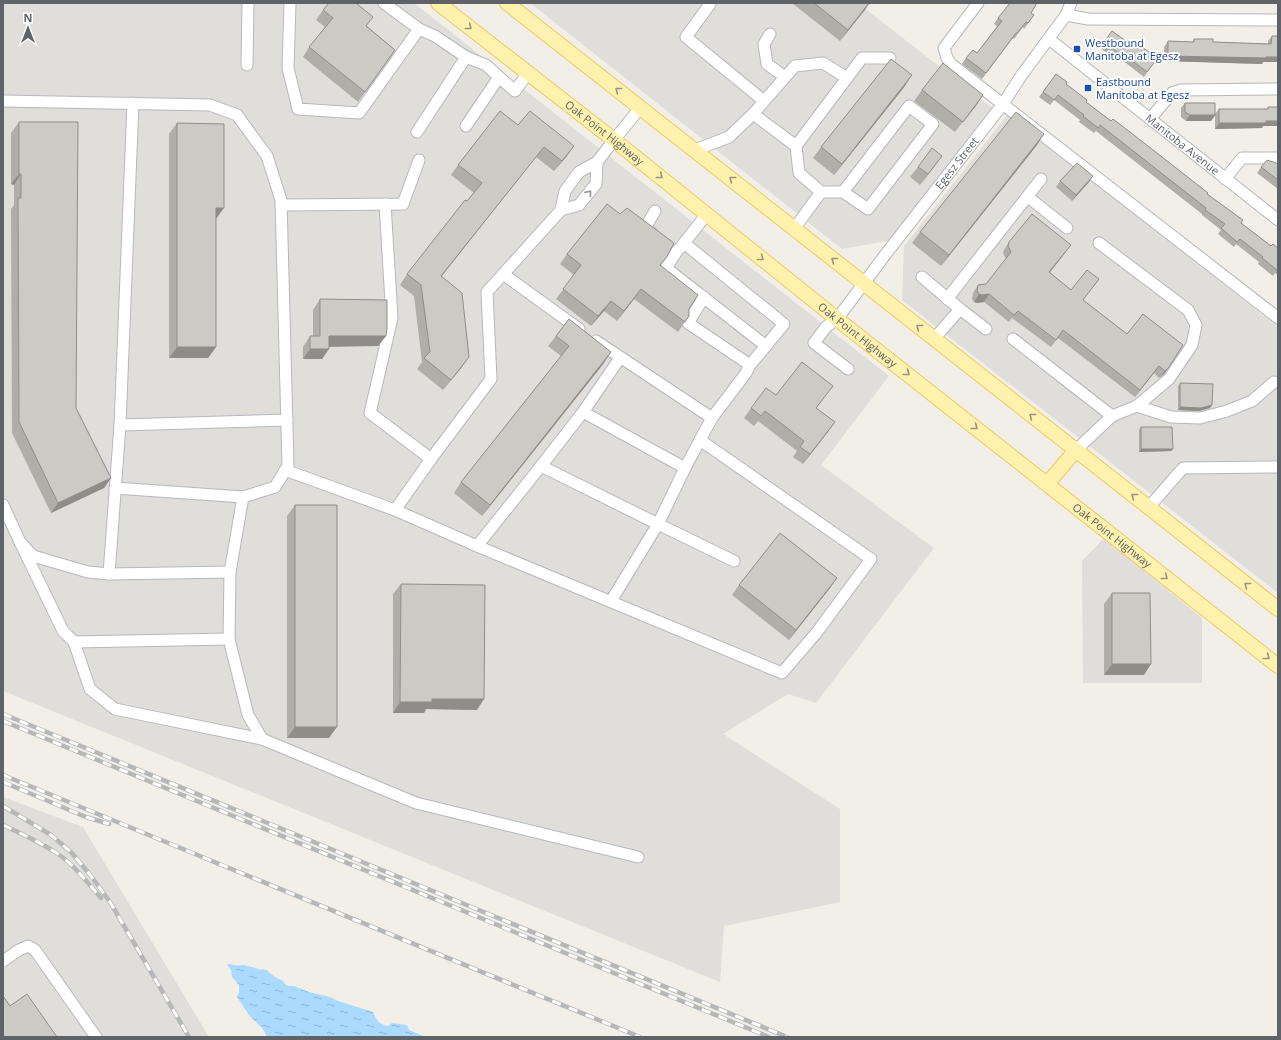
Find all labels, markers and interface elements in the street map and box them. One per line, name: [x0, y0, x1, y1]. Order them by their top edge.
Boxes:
north arrow: [8, 8, 48, 48]
text: N: [24, 10, 32, 25]
one-way arrow: [465, 22, 472, 29]
place label: Westbound Manitoba at Egesz: [1085, 35, 1178, 63]
marker: Westbound Manitoba at Egesz: [1072, 44, 1082, 54]
place label: Eastbound Manitoba at Egesz: [1096, 74, 1189, 102]
marker: Eastbound Manitoba at Egesz: [1083, 83, 1093, 93]
one-way arrow: [616, 88, 623, 95]
street label: Oak Point Highway: [562, 97, 648, 168]
street label: Manitoba Avenue: [1143, 110, 1223, 178]
street label: Egesz Street: [931, 134, 982, 192]
one-way arrow: [655, 172, 662, 179]
one-way arrow: [729, 177, 736, 184]
one-way arrow: [584, 191, 591, 198]
one-way arrow: [757, 253, 764, 260]
one-way arrow: [831, 257, 838, 264]
street label: Oak Point Highway: [815, 299, 901, 371]
one-way arrow: [916, 324, 923, 331]
one-way arrow: [902, 369, 909, 376]
one-way arrow: [1030, 413, 1037, 420]
one-way arrow: [970, 422, 977, 429]
one-way arrow: [1132, 494, 1139, 501]
street label: Oak Point Highway: [1070, 499, 1155, 571]
one-way arrow: [1160, 572, 1167, 579]
one-way arrow: [1245, 583, 1252, 590]
one-way arrow: [1262, 652, 1269, 659]

